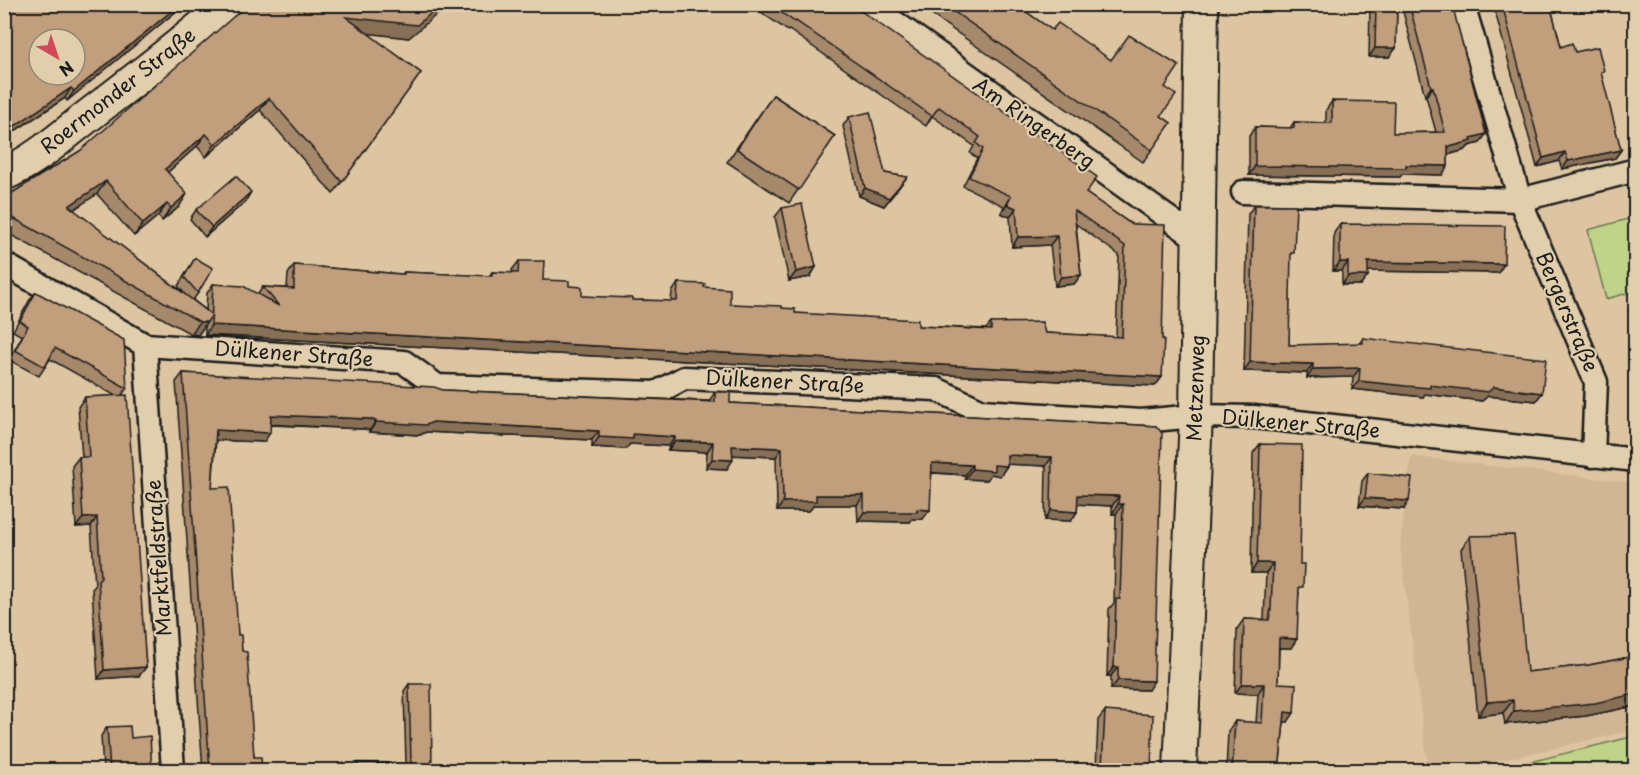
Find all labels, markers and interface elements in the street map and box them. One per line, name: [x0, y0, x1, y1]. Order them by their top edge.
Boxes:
street label: Roermonder Straße: [33, 20, 202, 161]
north arrow: [27, 27, 87, 87]
text: N: [55, 56, 80, 83]
street label: Am Ringerberg: [967, 69, 1102, 175]
street label: Bergerstraße: [1529, 247, 1607, 376]
street label: Dülkener Straße: [214, 333, 374, 374]
street label: Metzenweg: [1178, 334, 1212, 442]
street label: Dülkener Straße: [705, 362, 865, 400]
street label: Dülkener Straße: [1221, 401, 1381, 445]
street label: Marktfeldstraße: [138, 479, 178, 637]

